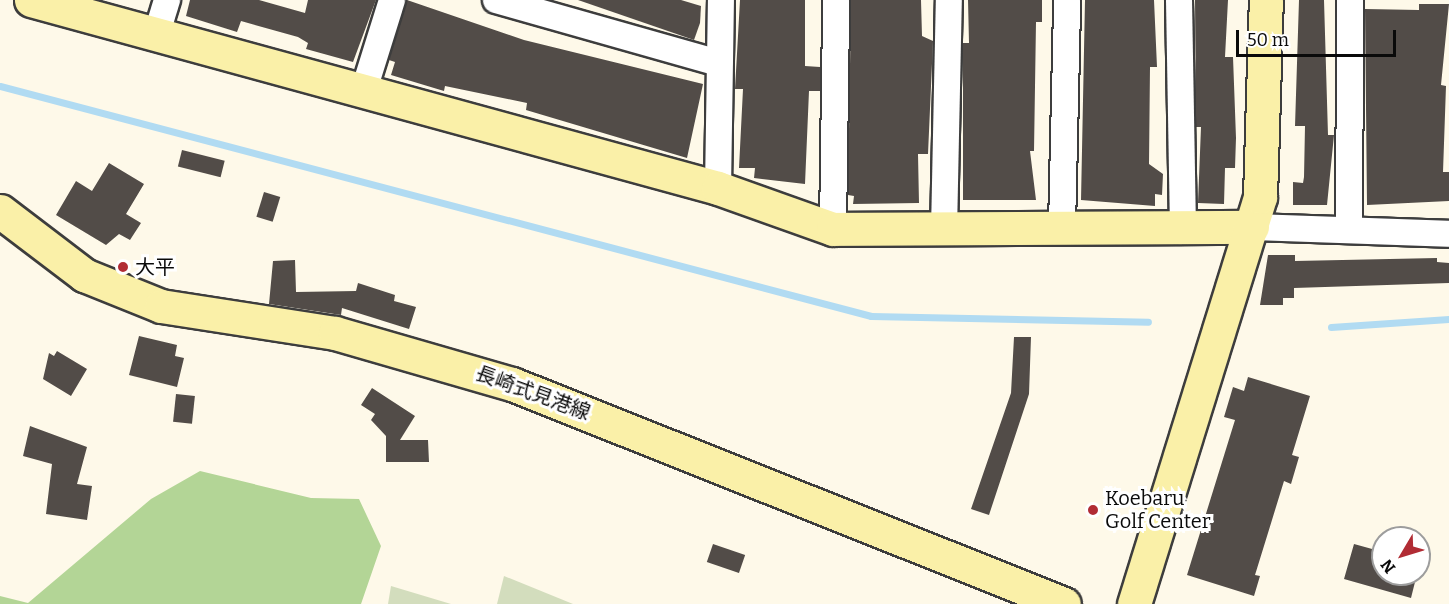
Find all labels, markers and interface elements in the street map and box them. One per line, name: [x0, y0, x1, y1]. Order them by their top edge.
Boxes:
scale bar: [1239, 18, 1400, 56]
text: 50 m: [1247, 29, 1289, 51]
place label: 大平: [135, 255, 175, 279]
marker: 大平: [116, 260, 130, 274]
street label: 長崎式見港線: [473, 361, 593, 425]
place label: Koebaru Golf Center: [1105, 486, 1211, 533]
marker: Koebaru Golf Center: [1086, 503, 1100, 517]
north arrow: [1371, 526, 1431, 586]
text: N: [1377, 555, 1399, 577]

